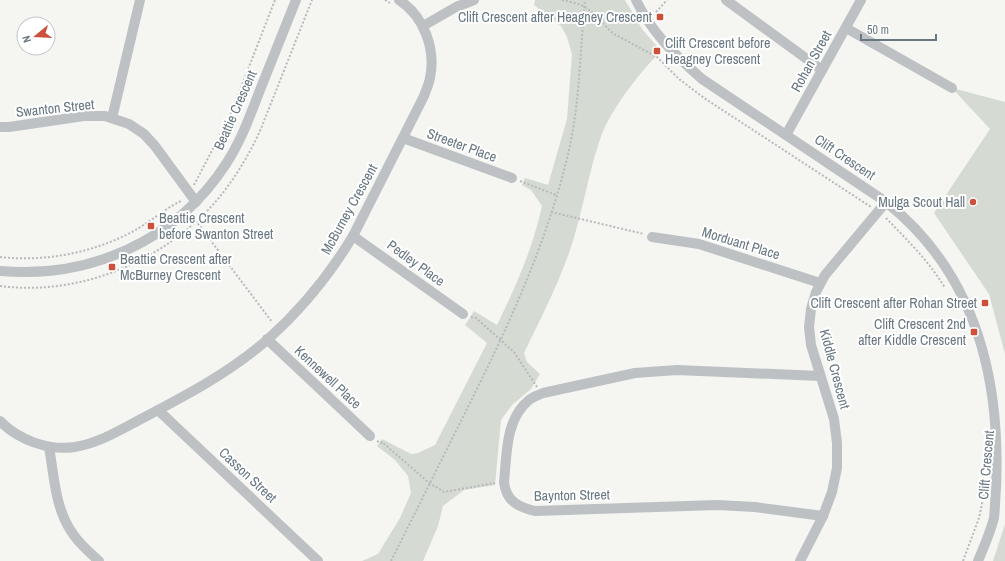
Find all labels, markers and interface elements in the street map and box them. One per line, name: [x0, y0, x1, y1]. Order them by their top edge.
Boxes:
place label: Clift Crescent after Heagney Crescent: [458, 8, 652, 26]
marker: Clift Crescent after Heagney Crescent: [655, 12, 665, 22]
north arrow: [16, 16, 56, 56]
scale bar: [861, 16, 936, 42]
text: 50 m: [867, 22, 889, 38]
street label: Rohan Street: [787, 27, 835, 95]
text: N: [19, 34, 34, 44]
place label: Clift Crescent before Heagney Crescent: [665, 34, 770, 68]
marker: Clift Crescent before Heagney Crescent: [652, 46, 662, 56]
street label: Beattie Crescent: [209, 67, 261, 153]
street label: Swanton Street: [15, 95, 95, 121]
street label: Streeter Place: [425, 124, 499, 166]
street label: Clift Crescent: [811, 130, 879, 184]
street label: McBurney Crescent: [317, 161, 381, 257]
place label: Mulga Scout Hall: [878, 193, 965, 211]
marker: Mulga Scout Hall: [968, 197, 978, 207]
place label: Beattie Crescent before Swanton Street: [159, 209, 273, 243]
marker: Beattie Crescent before Swanton Street: [146, 221, 156, 231]
street label: Morduant Place: [700, 223, 782, 263]
street label: Pedley Place: [384, 236, 448, 290]
place label: Beattie Crescent after McBurney Crescent: [120, 250, 232, 284]
marker: Beattie Crescent after McBurney Crescent: [107, 262, 117, 272]
place label: Clift Crescent after Rohan Street: [810, 294, 977, 312]
marker: Clift Crescent after Rohan Street: [980, 298, 990, 308]
place label: Clift Crescent 2nd after Kiddle Crescent: [858, 315, 966, 349]
street label: Kiddle Crescent: [816, 327, 854, 411]
marker: Clift Crescent 2nd after Kiddle Crescent: [969, 327, 979, 337]
street label: Kennewell Place: [291, 341, 365, 413]
street label: Clift Crescent: [974, 430, 998, 500]
street label: Casson Street: [215, 444, 281, 506]
street label: Baynton Street: [534, 485, 610, 505]

